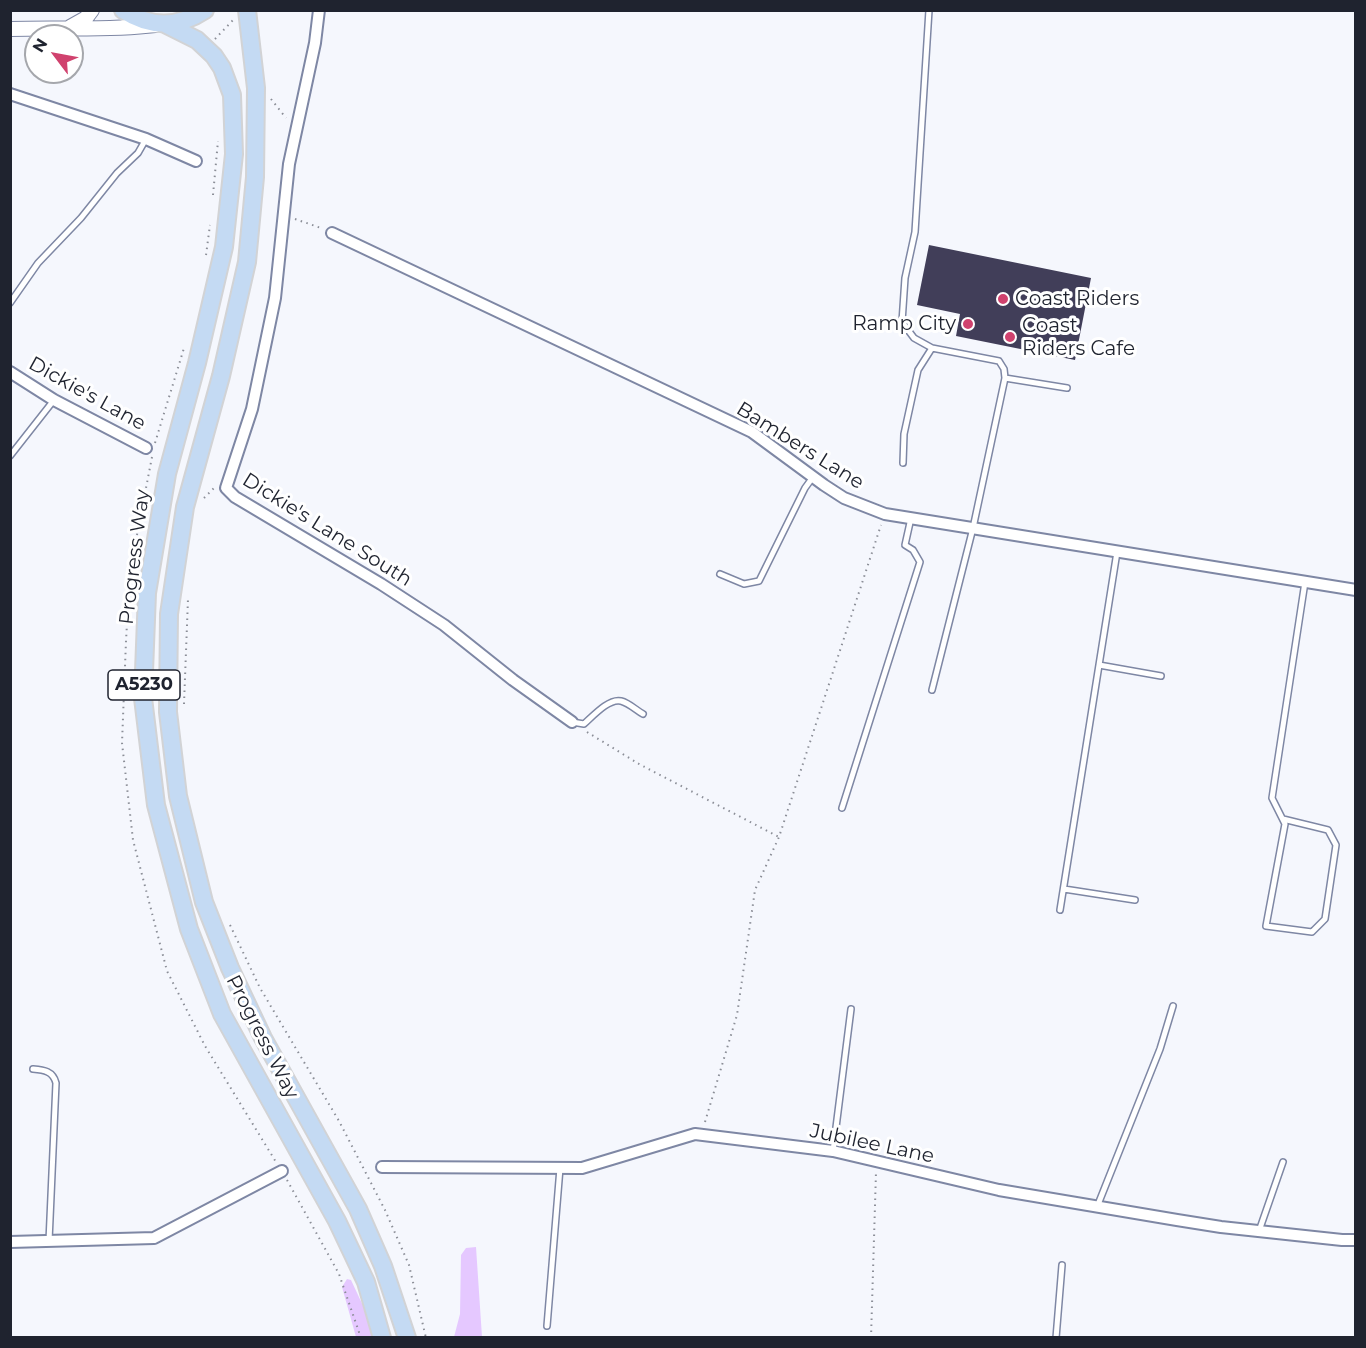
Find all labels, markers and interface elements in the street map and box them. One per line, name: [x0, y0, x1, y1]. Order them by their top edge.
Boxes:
north arrow: [24, 24, 84, 84]
text: N: [29, 35, 51, 56]
place label: Coast Riders: [1015, 287, 1139, 311]
marker: Coast Riders: [996, 292, 1010, 306]
place label: Ramp City: [852, 312, 956, 336]
place label: Coast Riders Cafe: [1022, 314, 1135, 361]
marker: Ramp City: [961, 317, 975, 331]
marker: Coast Riders Cafe: [1003, 330, 1017, 344]
street label: Dickie's Lane: [24, 352, 150, 436]
street label: Bambers Lane: [732, 397, 868, 495]
street label: Dickie's Lane South: [238, 468, 416, 592]
street label: Progress Way: [115, 488, 155, 626]
road number: A5230: [108, 670, 180, 700]
street label: Progress Way: [220, 971, 304, 1103]
street label: Jubilee Lane: [808, 1119, 936, 1169]

